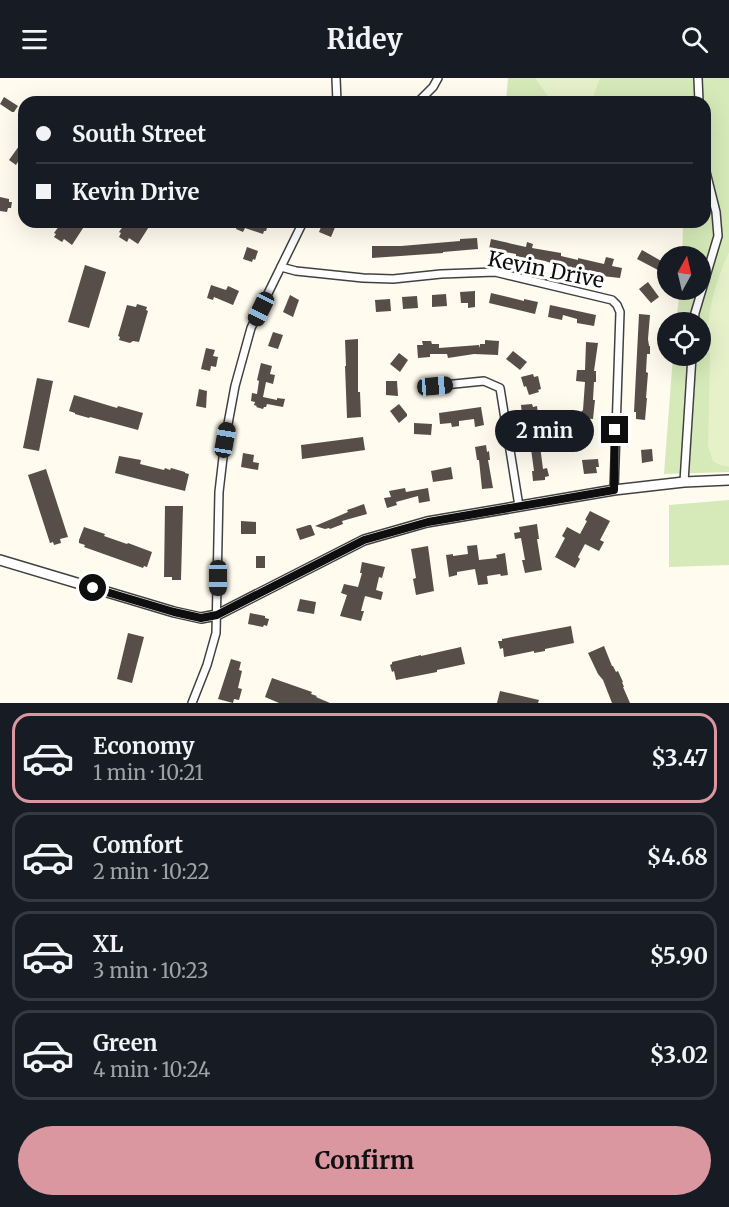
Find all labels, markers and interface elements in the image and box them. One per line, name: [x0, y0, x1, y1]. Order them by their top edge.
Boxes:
text: Ridey: [327, 22, 402, 56]
icon: menu: [18, 23, 51, 56]
icon: search: [678, 23, 711, 56]
text: South Street: [72, 120, 206, 148]
text: Kevin Drive: [72, 178, 199, 206]
street label: Kevin Drive: [486, 245, 607, 294]
north arrow: [657, 246, 711, 300]
map controls: [657, 246, 711, 366]
car: [245, 289, 277, 329]
button: locate: [657, 312, 711, 366]
car: [416, 375, 454, 397]
callout: 2 min: [495, 409, 594, 451]
route end: [601, 416, 628, 443]
text: 2 min: [516, 418, 573, 443]
car: [213, 421, 237, 459]
car: [209, 560, 227, 596]
route start: [79, 574, 106, 601]
icon: car: [21, 731, 75, 785]
text: Economy: [93, 732, 194, 760]
text: $3.47: [651, 744, 708, 772]
text: 1 min · 10:21: [93, 760, 204, 785]
icon: car: [21, 830, 75, 884]
text: Comfort: [93, 831, 183, 859]
text: $4.68: [647, 843, 708, 871]
text: 2 min · 10:22: [93, 859, 210, 884]
icon: car: [21, 929, 75, 983]
text: XL: [93, 930, 123, 958]
text: $5.90: [650, 942, 708, 970]
text: 3 min · 10:23: [93, 958, 208, 983]
icon: car: [21, 1028, 75, 1082]
text: Green: [93, 1029, 157, 1057]
text: $3.02: [650, 1041, 708, 1069]
text: 4 min · 10:24: [93, 1057, 210, 1082]
button: Confirm: [18, 1126, 711, 1195]

